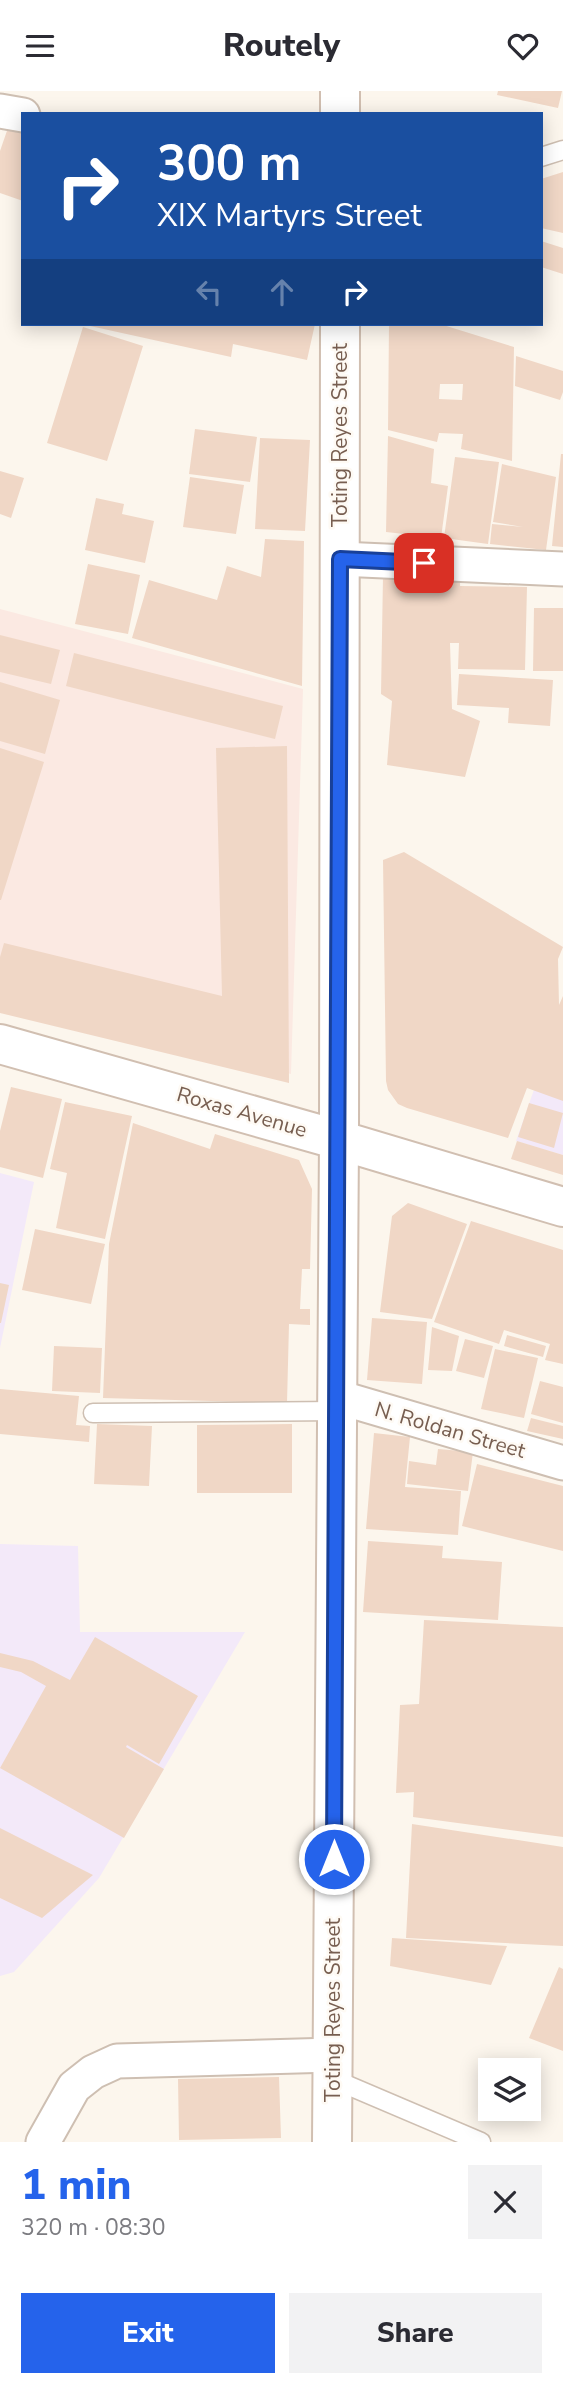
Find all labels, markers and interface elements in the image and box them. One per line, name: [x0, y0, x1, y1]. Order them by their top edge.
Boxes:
text: Routely: [223, 24, 340, 67]
icon: menu: [21, 27, 59, 65]
icon: heart: [504, 27, 542, 65]
text: 300 m: [157, 130, 301, 197]
icon: right: [42, 140, 133, 231]
text: XIX Martyrs Street: [157, 194, 422, 237]
icon: left: [190, 273, 228, 311]
icon: ahead: [263, 273, 301, 311]
icon: right: [336, 273, 374, 311]
street label: Toting Reyes Street: [326, 342, 354, 527]
pin: [394, 533, 454, 593]
icon: arrive: [405, 544, 443, 582]
street label: Roxas Avenue: [174, 1080, 310, 1144]
street label: N. Roldan Street: [371, 1395, 529, 1465]
position arrow: [297, 1822, 371, 1896]
street label: Toting Reyes Street: [319, 1917, 347, 2102]
map controls: [478, 2058, 541, 2121]
button: layers: [478, 2058, 541, 2121]
text: 1 min: [21, 2157, 131, 2214]
button: close: [468, 2165, 542, 2239]
text: 320 m · 08:30: [21, 2212, 166, 2243]
button: Exit: [21, 2293, 275, 2373]
button: Share: [289, 2293, 542, 2373]

